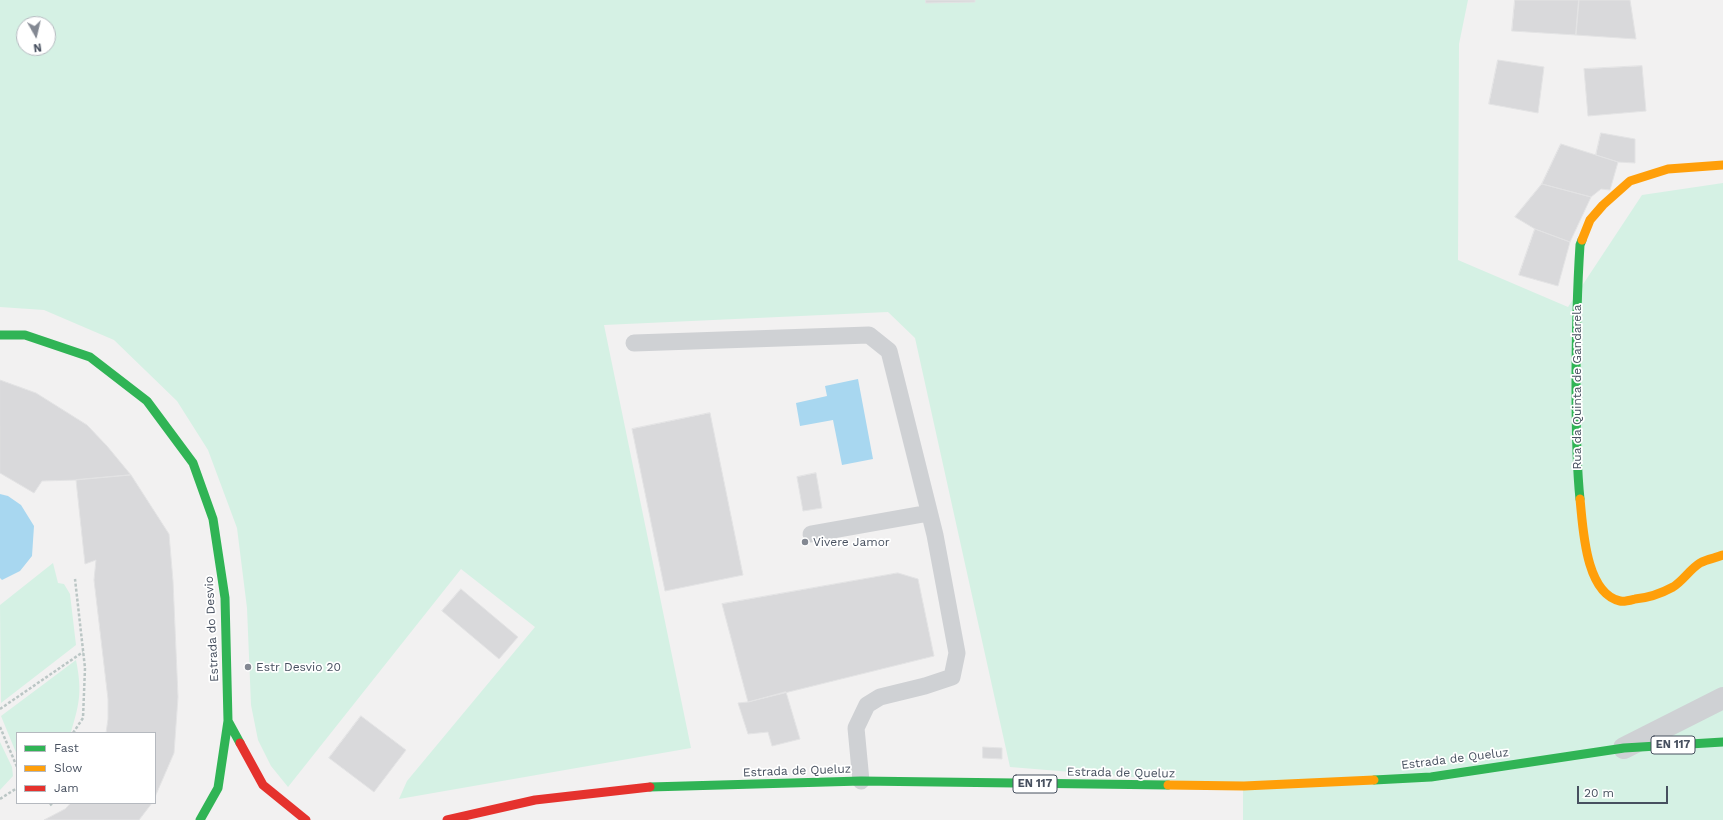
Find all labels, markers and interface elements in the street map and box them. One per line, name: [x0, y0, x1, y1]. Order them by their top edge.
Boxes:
north arrow: [16, 16, 56, 56]
text: N: [33, 40, 43, 54]
street label: Rua da Quinta de Gandarela: [1570, 304, 1584, 470]
place label: Vivere Jamor: [813, 535, 890, 549]
marker: Vivere Jamor: [800, 537, 810, 547]
street label: Estrada do Desvio: [202, 576, 222, 682]
place label: Estr Desvio 20: [256, 660, 341, 674]
marker: Estr Desvio 20: [243, 662, 253, 672]
legend: [16, 732, 156, 804]
road number: EN 117: [1651, 736, 1695, 754]
text: Fast: [54, 741, 79, 755]
street label: Estrada de Queluz: [1400, 745, 1510, 773]
text: Slow: [54, 761, 82, 775]
street label: Estrada de Queluz: [743, 762, 851, 780]
street label: Estrada de Queluz: [1067, 765, 1175, 781]
road number: EN 117: [1013, 775, 1057, 793]
scale bar: [1579, 778, 1670, 804]
text: Jam: [54, 781, 79, 795]
text: 20 m: [1584, 786, 1614, 800]

